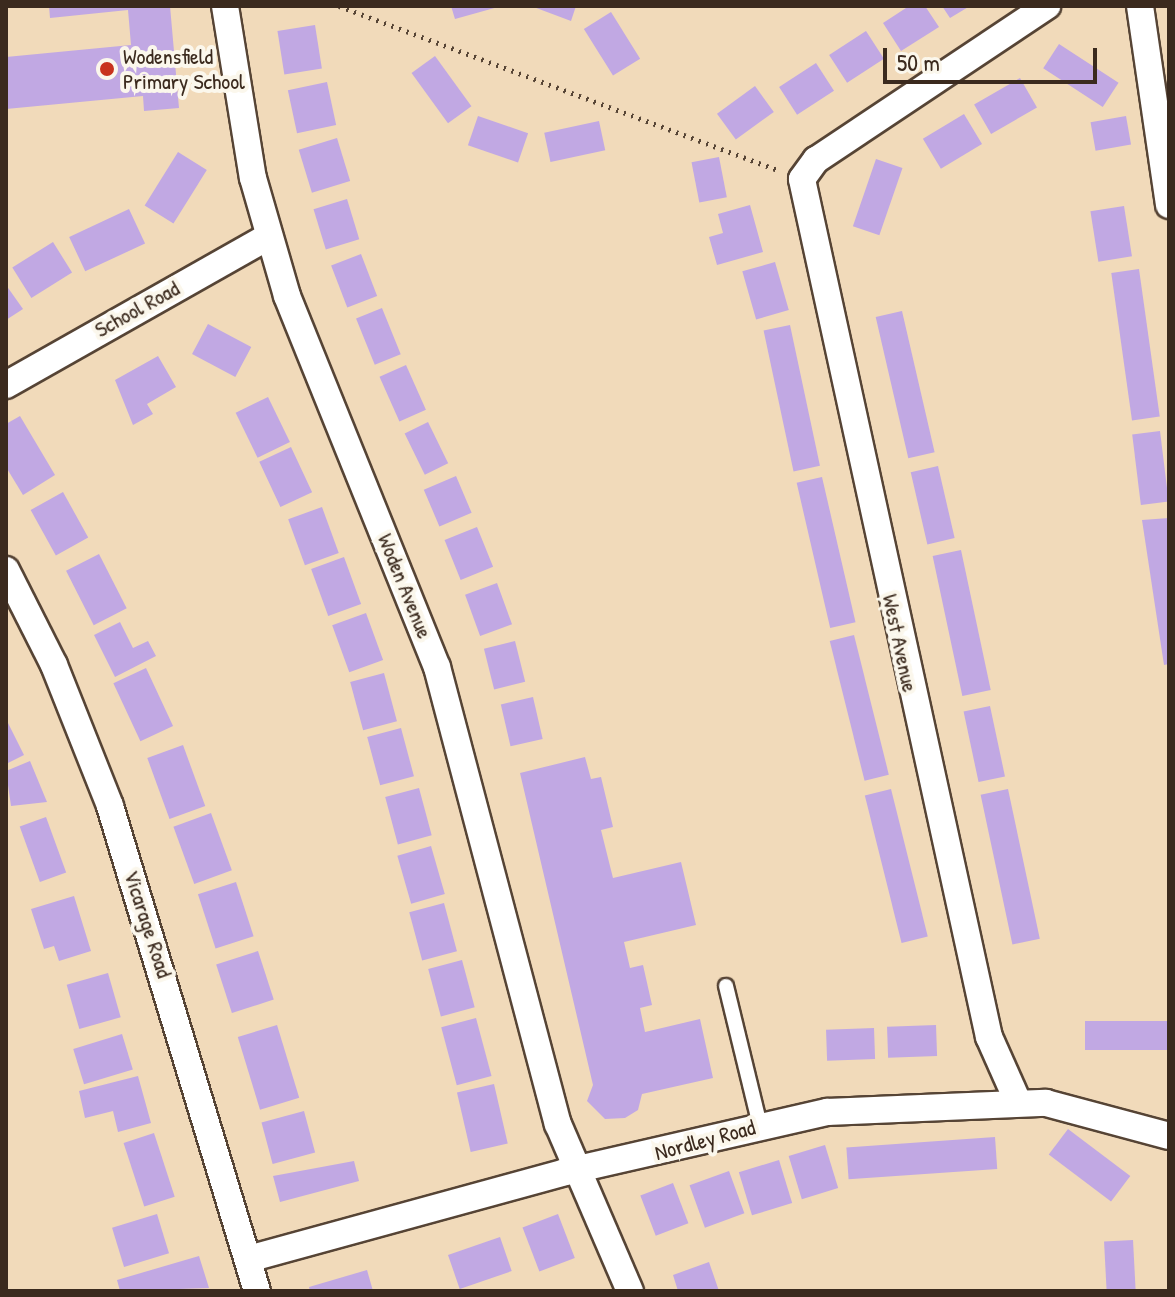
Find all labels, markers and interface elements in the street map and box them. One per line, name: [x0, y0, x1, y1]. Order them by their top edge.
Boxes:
scale bar: [887, 32, 1101, 82]
place label: Wodensfield Primary School: [123, 43, 245, 94]
text: 50 m: [897, 46, 940, 78]
marker: Wodensfield Primary School: [98, 60, 116, 78]
street label: School Road: [90, 275, 184, 343]
street label: Woden Avenue: [372, 530, 438, 642]
street label: West Avenue: [877, 592, 923, 694]
street label: Vicarage Road: [118, 867, 178, 981]
street label: Nordley Road: [652, 1114, 758, 1166]

